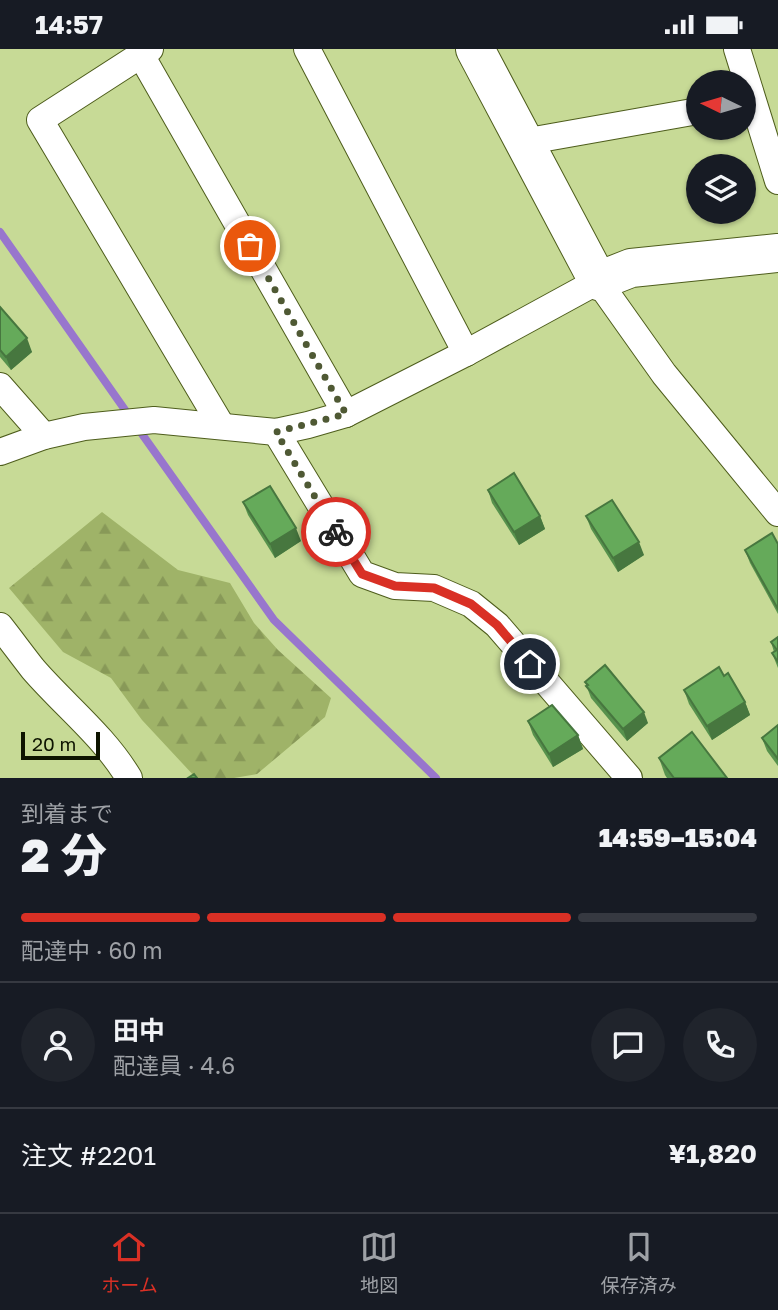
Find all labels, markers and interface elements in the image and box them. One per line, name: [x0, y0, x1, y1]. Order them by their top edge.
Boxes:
text: 14:57: [35, 9, 103, 40]
north arrow: [686, 70, 756, 140]
map controls: [686, 70, 756, 224]
button: layers: [686, 154, 756, 224]
pin: [220, 216, 280, 276]
icon: bag: [231, 227, 269, 265]
courier: [301, 497, 371, 567]
icon: bike: [317, 513, 355, 551]
pin: [500, 634, 560, 694]
icon: home: [511, 645, 549, 683]
scale bar: [21, 729, 100, 761]
text: 20 m: [32, 732, 76, 755]
text: 到着まで: [21, 799, 113, 827]
text: 14:59–15:04: [599, 822, 757, 853]
text: 2 分: [21, 827, 107, 882]
text: 配達中 · 60 m: [21, 936, 163, 964]
button: person: [21, 1008, 95, 1082]
button: chat: [591, 1008, 665, 1082]
button: phone: [683, 1008, 757, 1082]
text: 田中: [113, 1015, 165, 1046]
text: 配達員 · 4.6: [113, 1051, 235, 1079]
text: ¥1,820: [669, 1138, 757, 1169]
text: 注文 #2201: [21, 1140, 156, 1171]
tab: ホーム: [101, 1228, 158, 1297]
tab: 地図: [360, 1228, 398, 1297]
tab: 保存済み: [601, 1228, 677, 1297]

